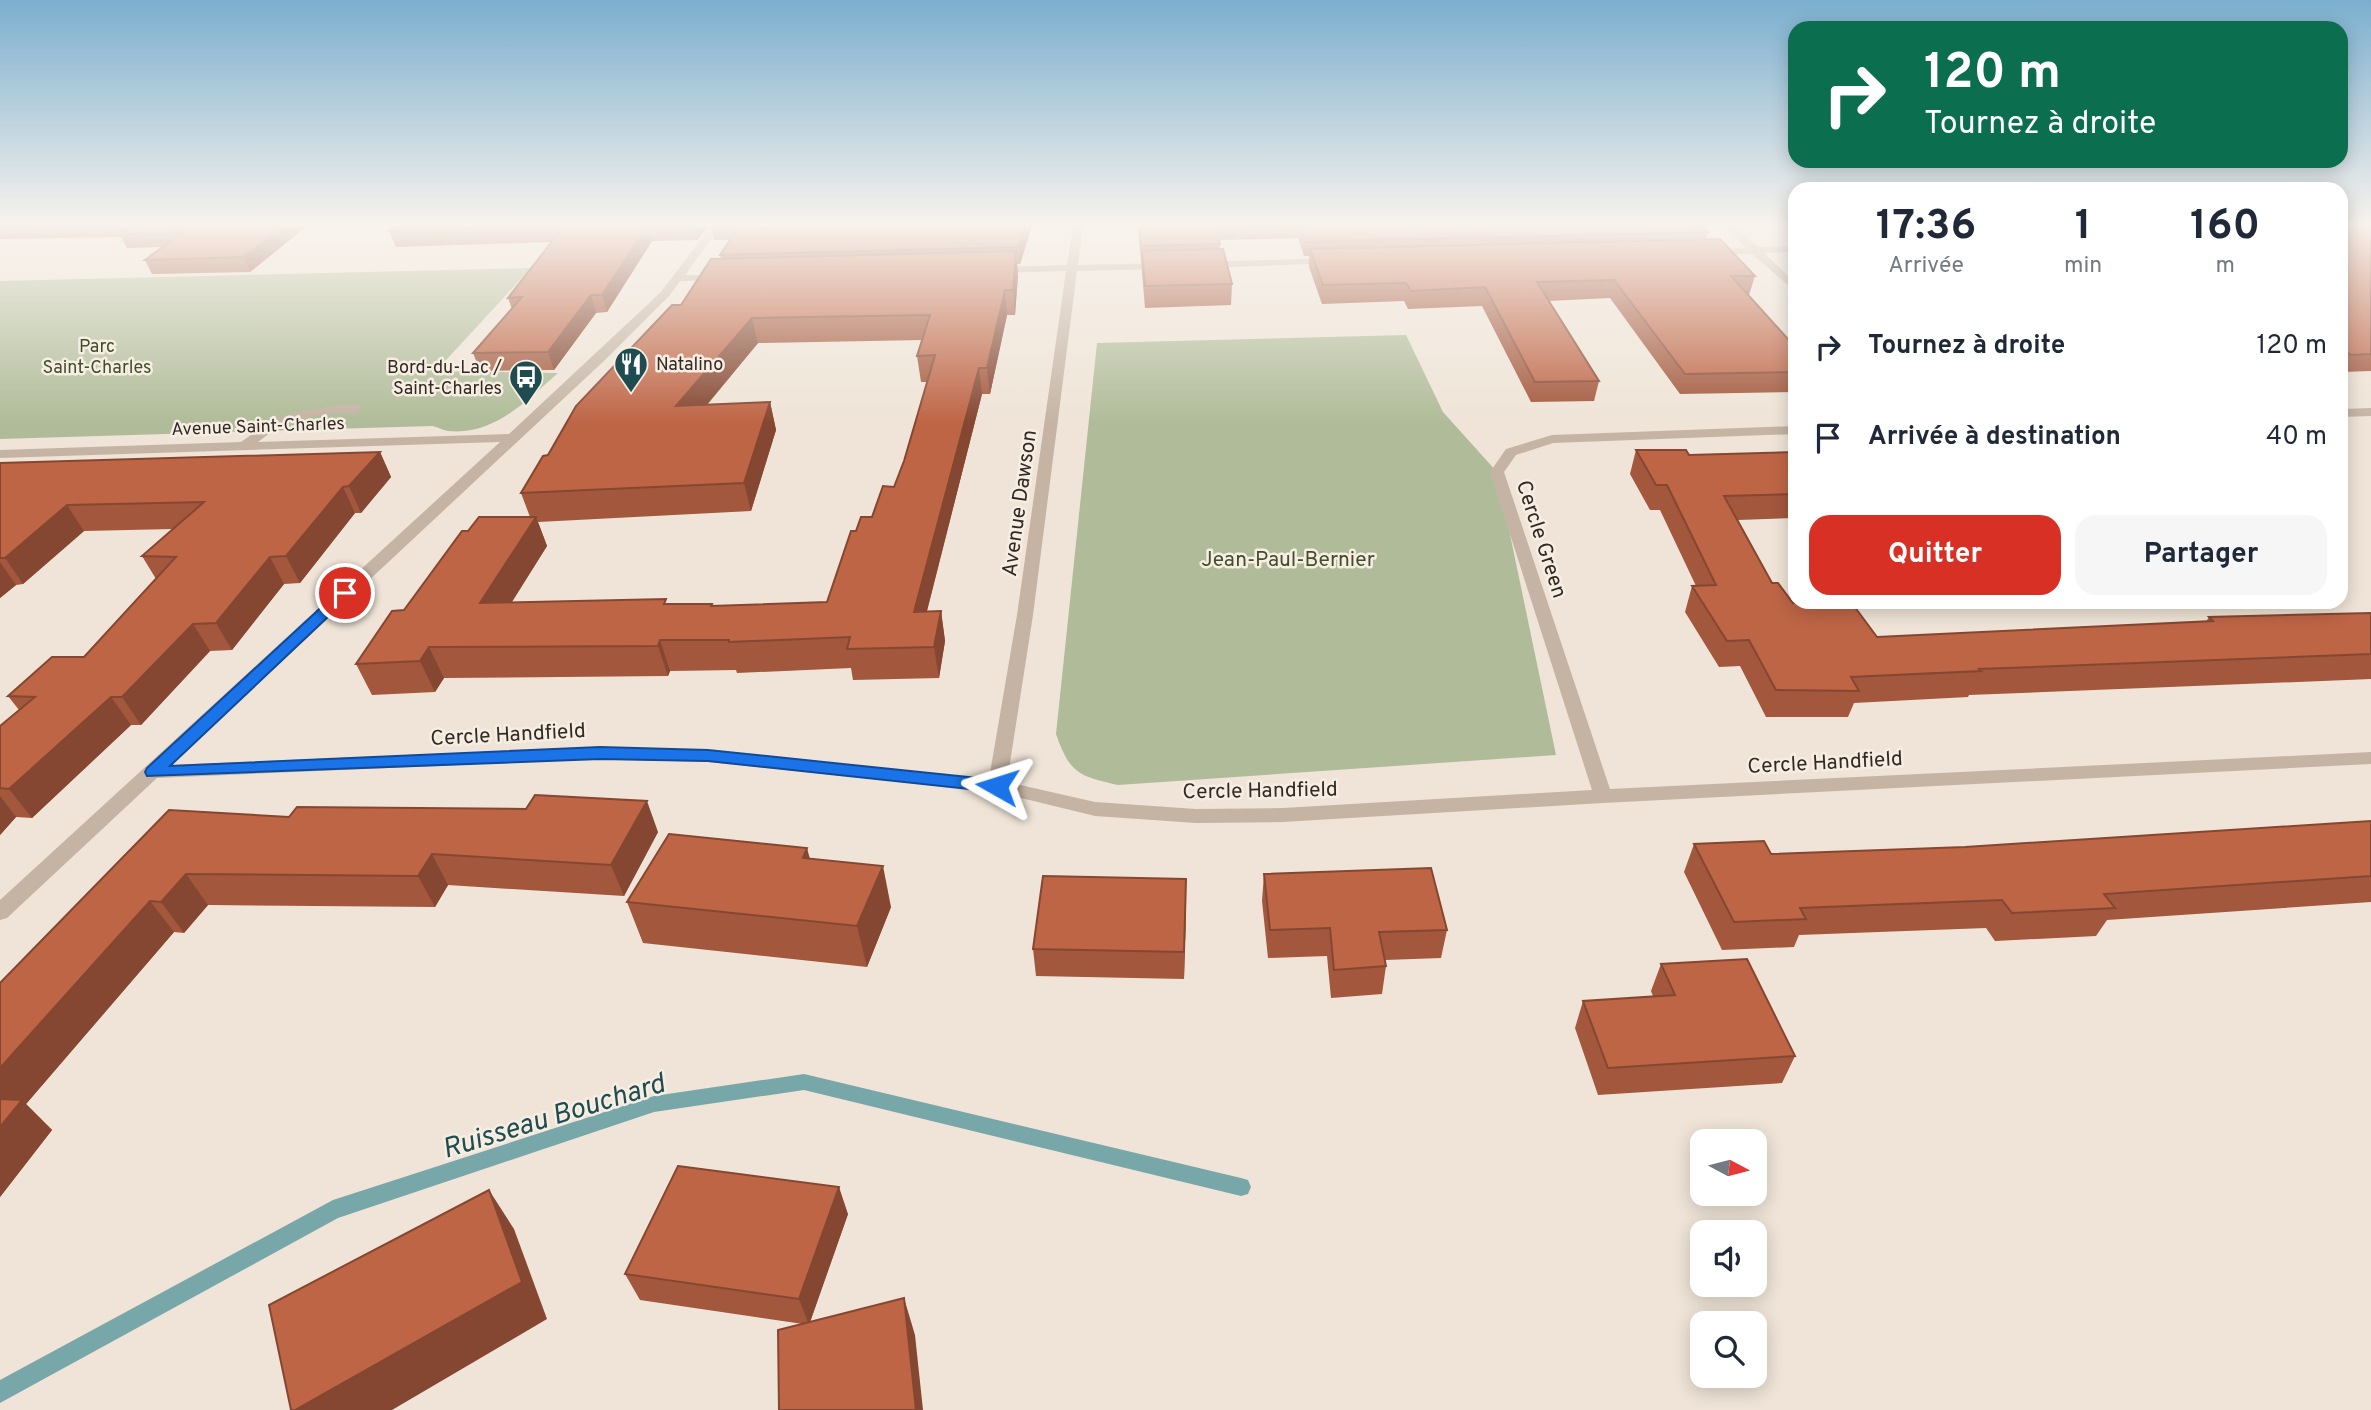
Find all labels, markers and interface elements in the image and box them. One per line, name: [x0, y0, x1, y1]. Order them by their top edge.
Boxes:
text: 120 m: [1924, 44, 2061, 106]
icon: right: [1809, 49, 1900, 140]
text: Tournez à droite: [1924, 105, 2156, 145]
text: 17:36: [1876, 201, 1976, 254]
text: 1: [2075, 201, 2092, 254]
text: 160: [2190, 201, 2260, 254]
text: Arrivée: [1888, 252, 1964, 281]
text: min: [2064, 252, 2102, 281]
text: m: [2215, 252, 2235, 281]
icon: right: [1809, 328, 1847, 366]
text: Tournez à droite: [1868, 330, 2065, 363]
text: 120 m: [2257, 330, 2327, 363]
park label: Parc Saint-Charles: [42, 336, 152, 380]
restaurant icon: Natalino: [612, 345, 650, 394]
place label: Natalino: [656, 354, 723, 377]
place label: Bord-du-Lac / Saint-Charles: [387, 357, 502, 401]
bus stop icon: Bord-du-Lac / Saint-Charles: [507, 358, 545, 407]
street label: Avenue Saint-Charles: [171, 413, 345, 442]
icon: arrive: [1809, 419, 1847, 457]
text: Arrivée à destination: [1868, 421, 2121, 454]
text: 40 m: [2266, 421, 2327, 454]
street label: Avenue Dawson: [997, 428, 1044, 578]
street label: Cercle Green: [1509, 477, 1572, 602]
button: Quitter: [1809, 515, 2061, 595]
button: Partager: [2075, 515, 2327, 595]
park label: Jean-Paul-Bernier: [1201, 547, 1375, 574]
pin: [315, 563, 375, 623]
icon: arrive: [326, 574, 364, 612]
street label: Cercle Handfield: [430, 718, 586, 753]
street label: Cercle Handfield: [1747, 746, 1903, 781]
position arrow: [960, 749, 1034, 823]
street label: Cercle Handfield: [1182, 777, 1338, 806]
water label: Ruisseau Bouchard: [438, 1066, 671, 1169]
north arrow: [1690, 1129, 1768, 1206]
map controls: [1690, 1129, 1767, 1388]
button: sound: [1690, 1220, 1767, 1297]
button: search: [1690, 1311, 1767, 1388]

